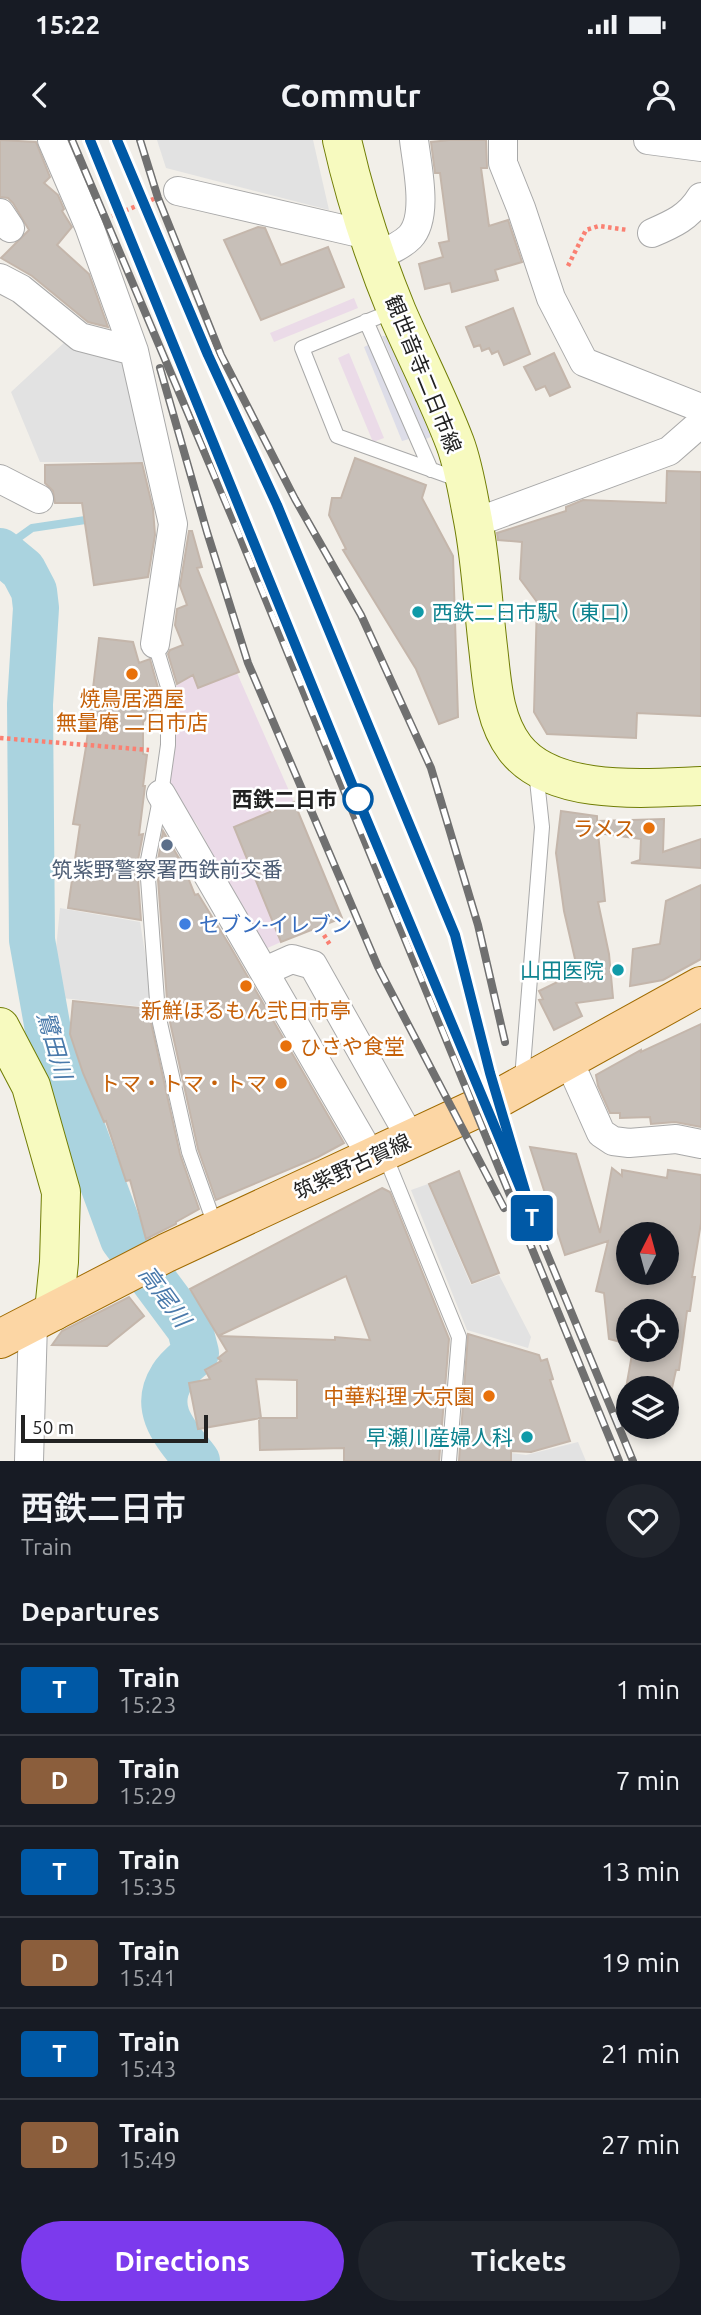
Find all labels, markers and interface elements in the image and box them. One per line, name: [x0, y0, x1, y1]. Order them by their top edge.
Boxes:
text: 15:22: [35, 10, 100, 39]
icon: back: [21, 76, 59, 114]
icon: person: [642, 76, 680, 114]
text: Commutr: [280, 77, 421, 113]
street label: 観世音寺二日市線: [381, 292, 467, 456]
place label: 西鉄二日市駅（東口）: [432, 600, 642, 624]
marker: 西鉄二日市駅（東口）: [410, 604, 426, 620]
marker: 焼鳥居酒屋 無量庵 二日市店: [124, 666, 140, 682]
place label: 焼鳥居酒屋 無量庵 二日市店: [56, 686, 208, 734]
marker: 西鉄二日市: [343, 784, 373, 814]
place label: 西鉄二日市: [232, 787, 337, 811]
place label: ラメス: [573, 816, 635, 840]
marker: ラメス: [641, 820, 657, 836]
marker: 筑紫野警察署西鉄前交番: [159, 837, 175, 853]
place label: 筑紫野警察署西鉄前交番: [52, 857, 283, 881]
place label: セブン-イレブン: [199, 912, 352, 936]
marker: セブン-イレブン: [177, 916, 193, 932]
place label: 山田医院: [520, 958, 604, 982]
marker: 山田医院: [610, 962, 626, 978]
marker: 新鮮ほるもん弐日市亭: [238, 978, 254, 994]
place label: 新鮮ほるもん弐日市亭: [141, 998, 351, 1022]
water label: 鷺田川: [33, 1008, 77, 1084]
place label: ひさや食堂: [300, 1034, 405, 1058]
marker: ひさや食堂: [278, 1038, 294, 1054]
place label: トマ・トマ・トマ: [99, 1071, 267, 1095]
marker: トマ・トマ・トマ: [273, 1075, 289, 1091]
street label: 筑紫野古賀線: [290, 1128, 414, 1204]
line badge: T: [509, 1195, 555, 1241]
text: T: [525, 1204, 539, 1231]
north arrow: [616, 1222, 679, 1284]
map controls: [616, 1222, 679, 1439]
water label: 高尾川: [135, 1261, 197, 1334]
button: locate: [616, 1299, 679, 1362]
button: layers: [616, 1376, 679, 1439]
place label: 中華料理 大京園: [323, 1384, 475, 1408]
marker: 中華料理 大京園: [481, 1388, 497, 1404]
scale bar: [21, 1412, 208, 1444]
text: 50 m: [32, 1416, 74, 1438]
place label: 早瀬川産婦人科: [366, 1425, 513, 1449]
marker: 早瀬川産婦人科: [519, 1429, 535, 1445]
button: heart: [606, 1484, 680, 1558]
text: 西鉄二日市: [21, 1489, 186, 1526]
text: Train: [21, 1534, 72, 1559]
text: Departures: [21, 1597, 159, 1626]
text: Train: [119, 1663, 180, 1692]
text: 1 min: [616, 1675, 680, 1704]
text: T: [52, 1676, 67, 1703]
text: 15:23: [119, 1692, 177, 1717]
text: Train: [119, 1754, 180, 1783]
text: 7 min: [616, 1766, 680, 1795]
text: D: [51, 1767, 68, 1794]
text: 15:29: [119, 1783, 177, 1808]
text: Train: [119, 1845, 180, 1874]
text: 13 min: [601, 1857, 680, 1886]
text: T: [52, 1858, 67, 1885]
text: 15:35: [119, 1874, 177, 1899]
text: Train: [119, 1936, 180, 1965]
text: 19 min: [601, 1948, 680, 1977]
text: D: [51, 1949, 68, 1976]
text: 15:41: [119, 1965, 177, 1990]
text: Train: [119, 2027, 180, 2056]
text: 21 min: [601, 2039, 680, 2068]
text: T: [52, 2040, 67, 2067]
text: 15:43: [119, 2056, 177, 2081]
text: Train: [119, 2118, 180, 2147]
text: 27 min: [601, 2130, 680, 2159]
text: D: [51, 2131, 68, 2158]
text: 15:49: [119, 2147, 177, 2172]
button: Directions: [21, 2221, 344, 2301]
button: Tickets: [358, 2221, 680, 2301]

